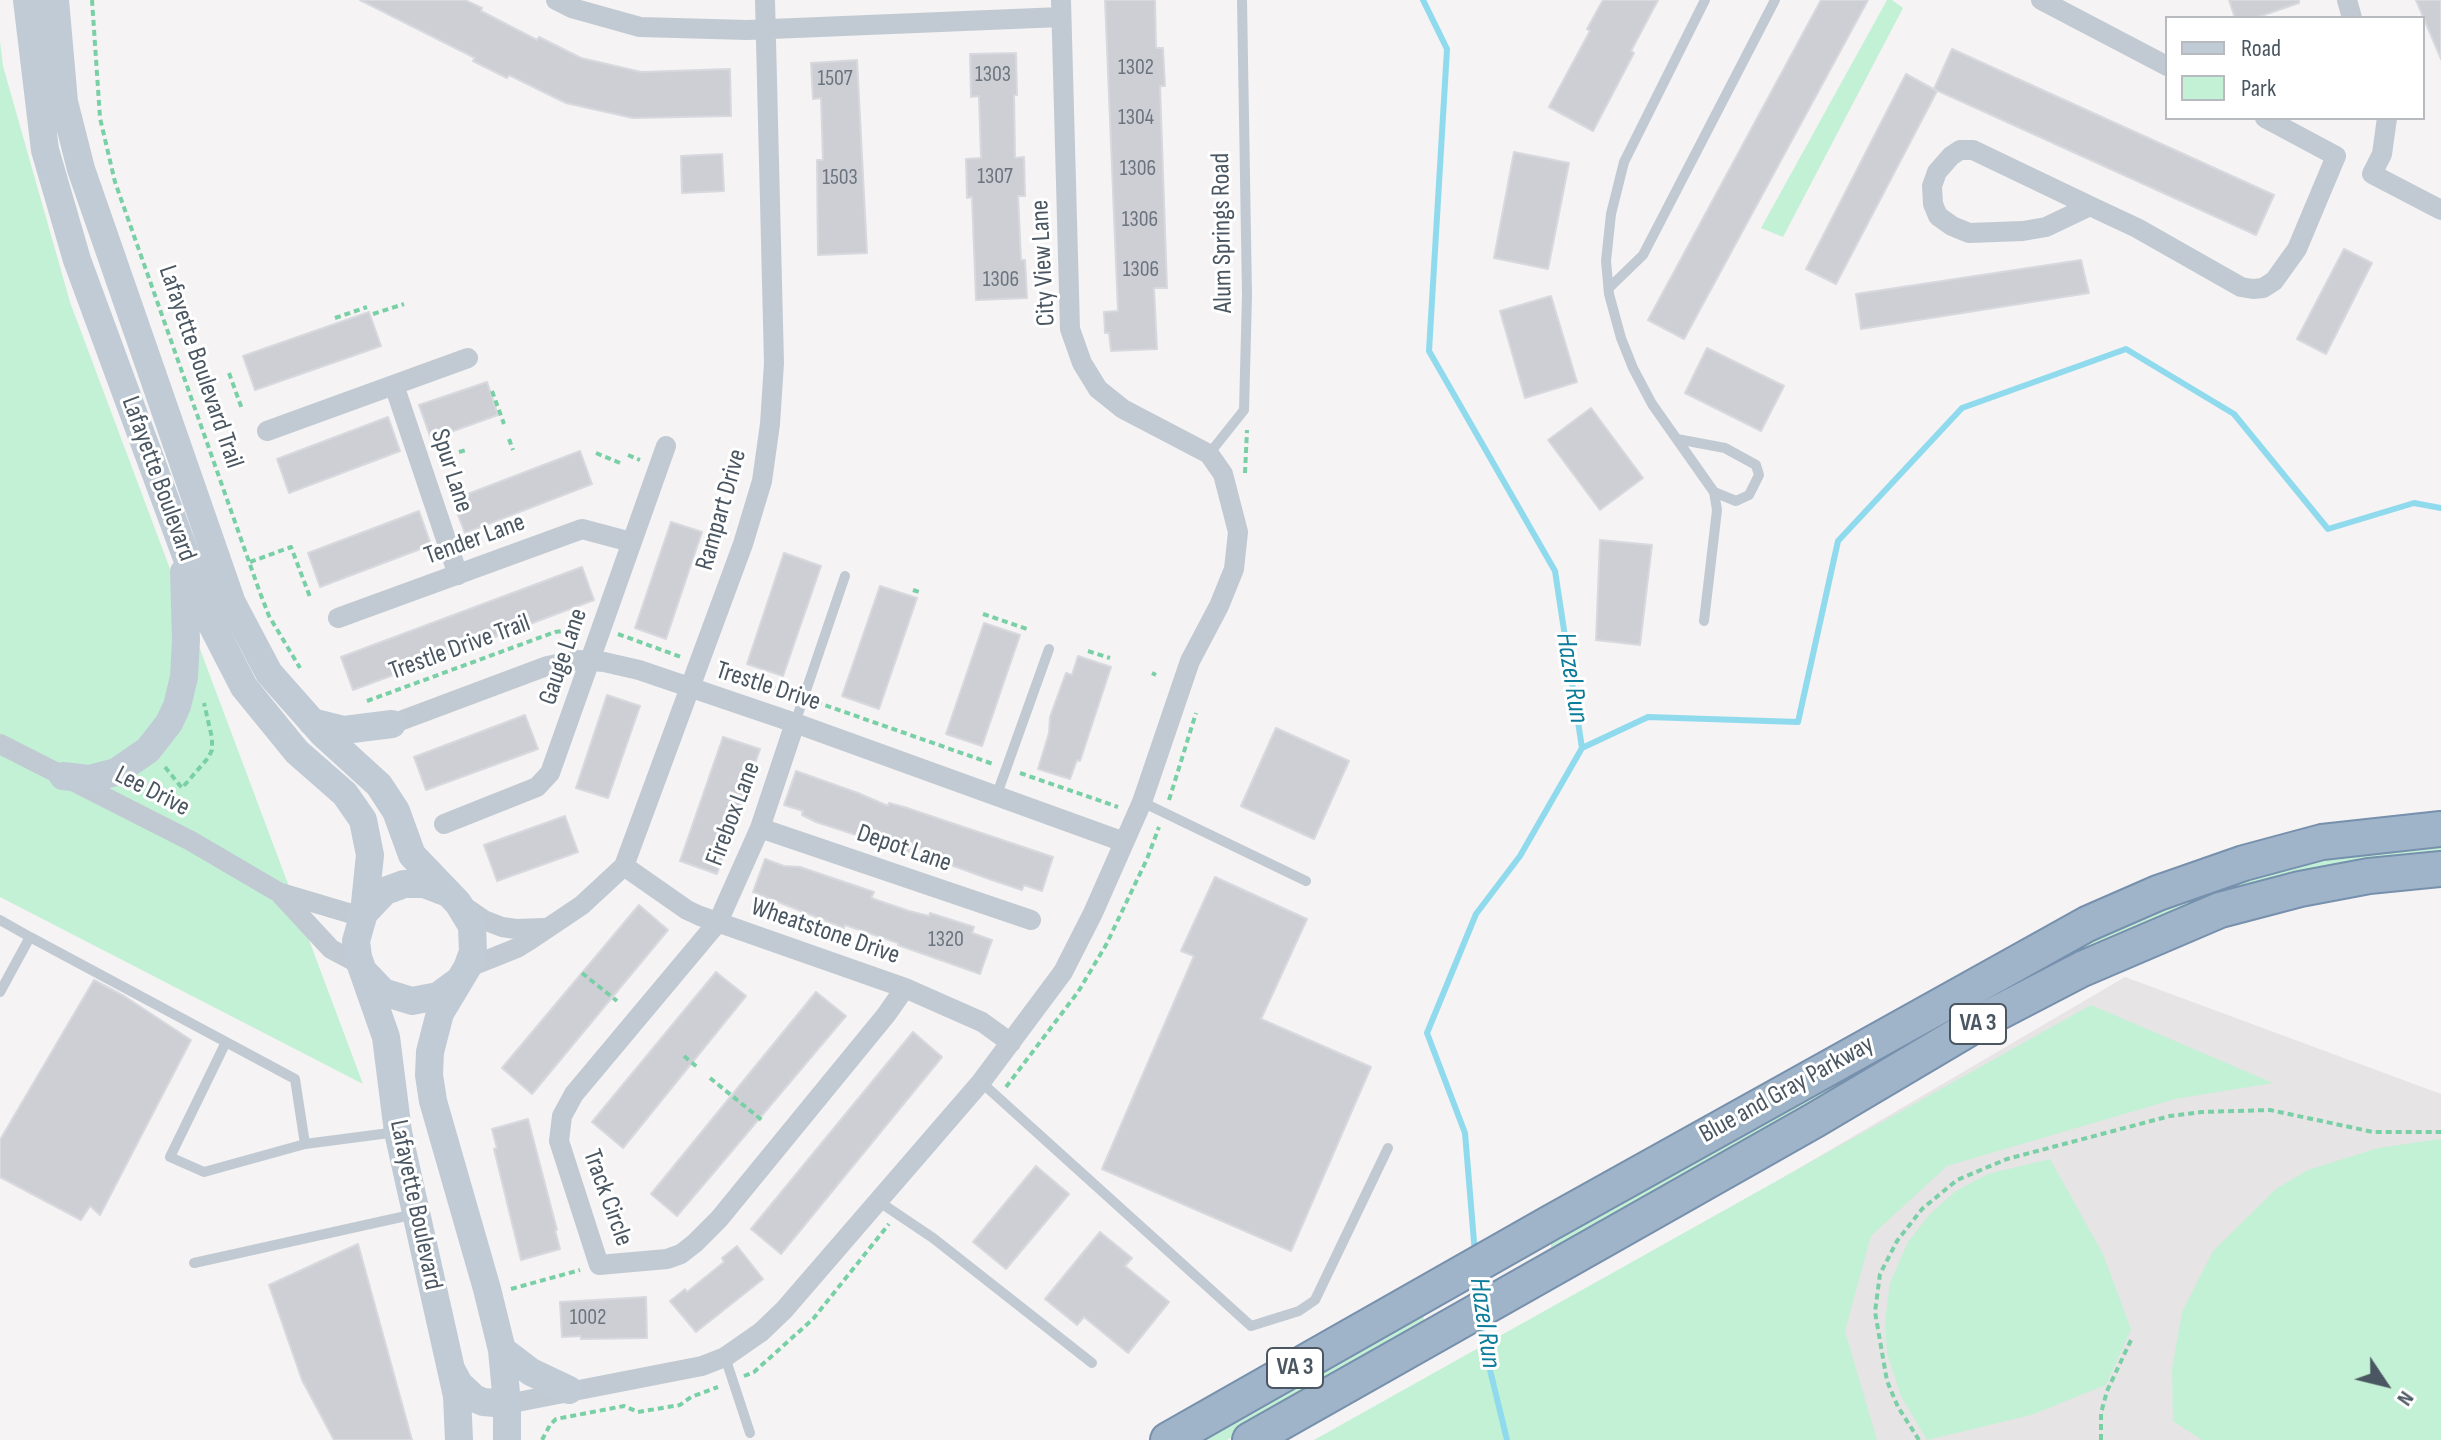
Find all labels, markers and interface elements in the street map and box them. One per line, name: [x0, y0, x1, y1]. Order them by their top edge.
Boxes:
legend: [2165, 16, 2425, 120]
text: Road: [2241, 34, 2281, 63]
house number: 1302: [1118, 55, 1154, 81]
house number: 1303: [975, 62, 1011, 88]
house number: 1507: [817, 66, 853, 92]
text: Park: [2241, 74, 2276, 103]
house number: 1304: [1118, 105, 1154, 131]
street label: Alum Springs Road: [1206, 153, 1240, 313]
house number: 1306: [1120, 156, 1156, 182]
house number: 1307: [977, 164, 1013, 190]
house number: 1503: [822, 165, 858, 191]
street label: City View Lane: [1025, 199, 1063, 327]
house number: 1306: [1122, 207, 1158, 233]
house number: 1306: [1123, 257, 1159, 283]
street label: Lafayette Boulevard Trail: [151, 261, 249, 473]
house number: 1306: [983, 267, 1019, 293]
street label: Lafayette Boulevard: [114, 392, 202, 566]
street label: Spur Lane: [423, 425, 479, 517]
street label: Rampart Drive: [690, 446, 754, 574]
street label: Tender Lane: [421, 507, 529, 573]
street label: Gauge Lane: [533, 605, 595, 709]
street label: Trestle Drive Trail: [385, 608, 535, 688]
water label: Hazel Run: [1547, 630, 1595, 726]
street label: Trestle Drive: [712, 655, 824, 719]
street label: Firebox Lane: [700, 758, 768, 870]
street label: Lee Drive: [109, 760, 195, 824]
street label: Depot Lane: [853, 818, 955, 880]
street label: Wheatstone Drive: [747, 892, 903, 972]
house number: 1320: [928, 927, 964, 953]
road number: VA 3: [1950, 1004, 2006, 1044]
street label: Blue and Gray Parkway: [1694, 1029, 1880, 1151]
street label: Lafayette Boulevard: [382, 1117, 448, 1293]
street label: Track Circle: [575, 1146, 639, 1250]
water label: Hazel Run: [1461, 1276, 1507, 1370]
house number: 1002: [570, 1305, 606, 1331]
north arrow: [2345, 1344, 2425, 1424]
road number: VA 3: [1267, 1348, 1323, 1388]
text: N: [2391, 1385, 2419, 1411]

